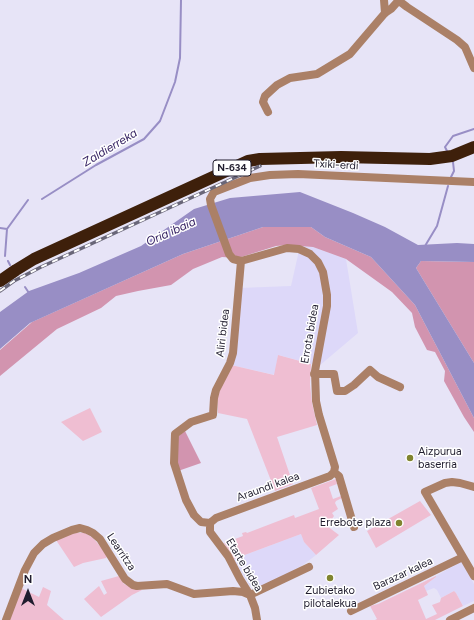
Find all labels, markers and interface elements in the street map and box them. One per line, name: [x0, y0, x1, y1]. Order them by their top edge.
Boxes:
water label: Zaldierreka: [80, 126, 140, 170]
street label: Txiki-erdi: [313, 157, 359, 173]
road number: N-634: [213, 160, 251, 176]
water label: Oria ibaia: [144, 215, 198, 249]
street label: Errota bidea: [298, 303, 322, 365]
street label: Aliri bidea: [213, 308, 233, 358]
place label: Aizpurua baserria: [418, 445, 462, 471]
marker: Aizpurua baserria: [405, 453, 415, 463]
street label: Araundi kalea: [235, 470, 301, 504]
place label: Errebote plaza: [320, 516, 391, 530]
marker: Errebote plaza: [394, 518, 404, 528]
street label: Learritza: [104, 531, 138, 573]
street label: Etarte bidea: [223, 536, 265, 594]
street label: Barazar kalea: [371, 555, 435, 593]
north arrow: [8, 572, 48, 612]
text: N: [24, 573, 32, 586]
marker: Zubietako pilotalekua: [325, 573, 335, 583]
place label: Zubietako pilotalekua: [303, 584, 357, 610]

